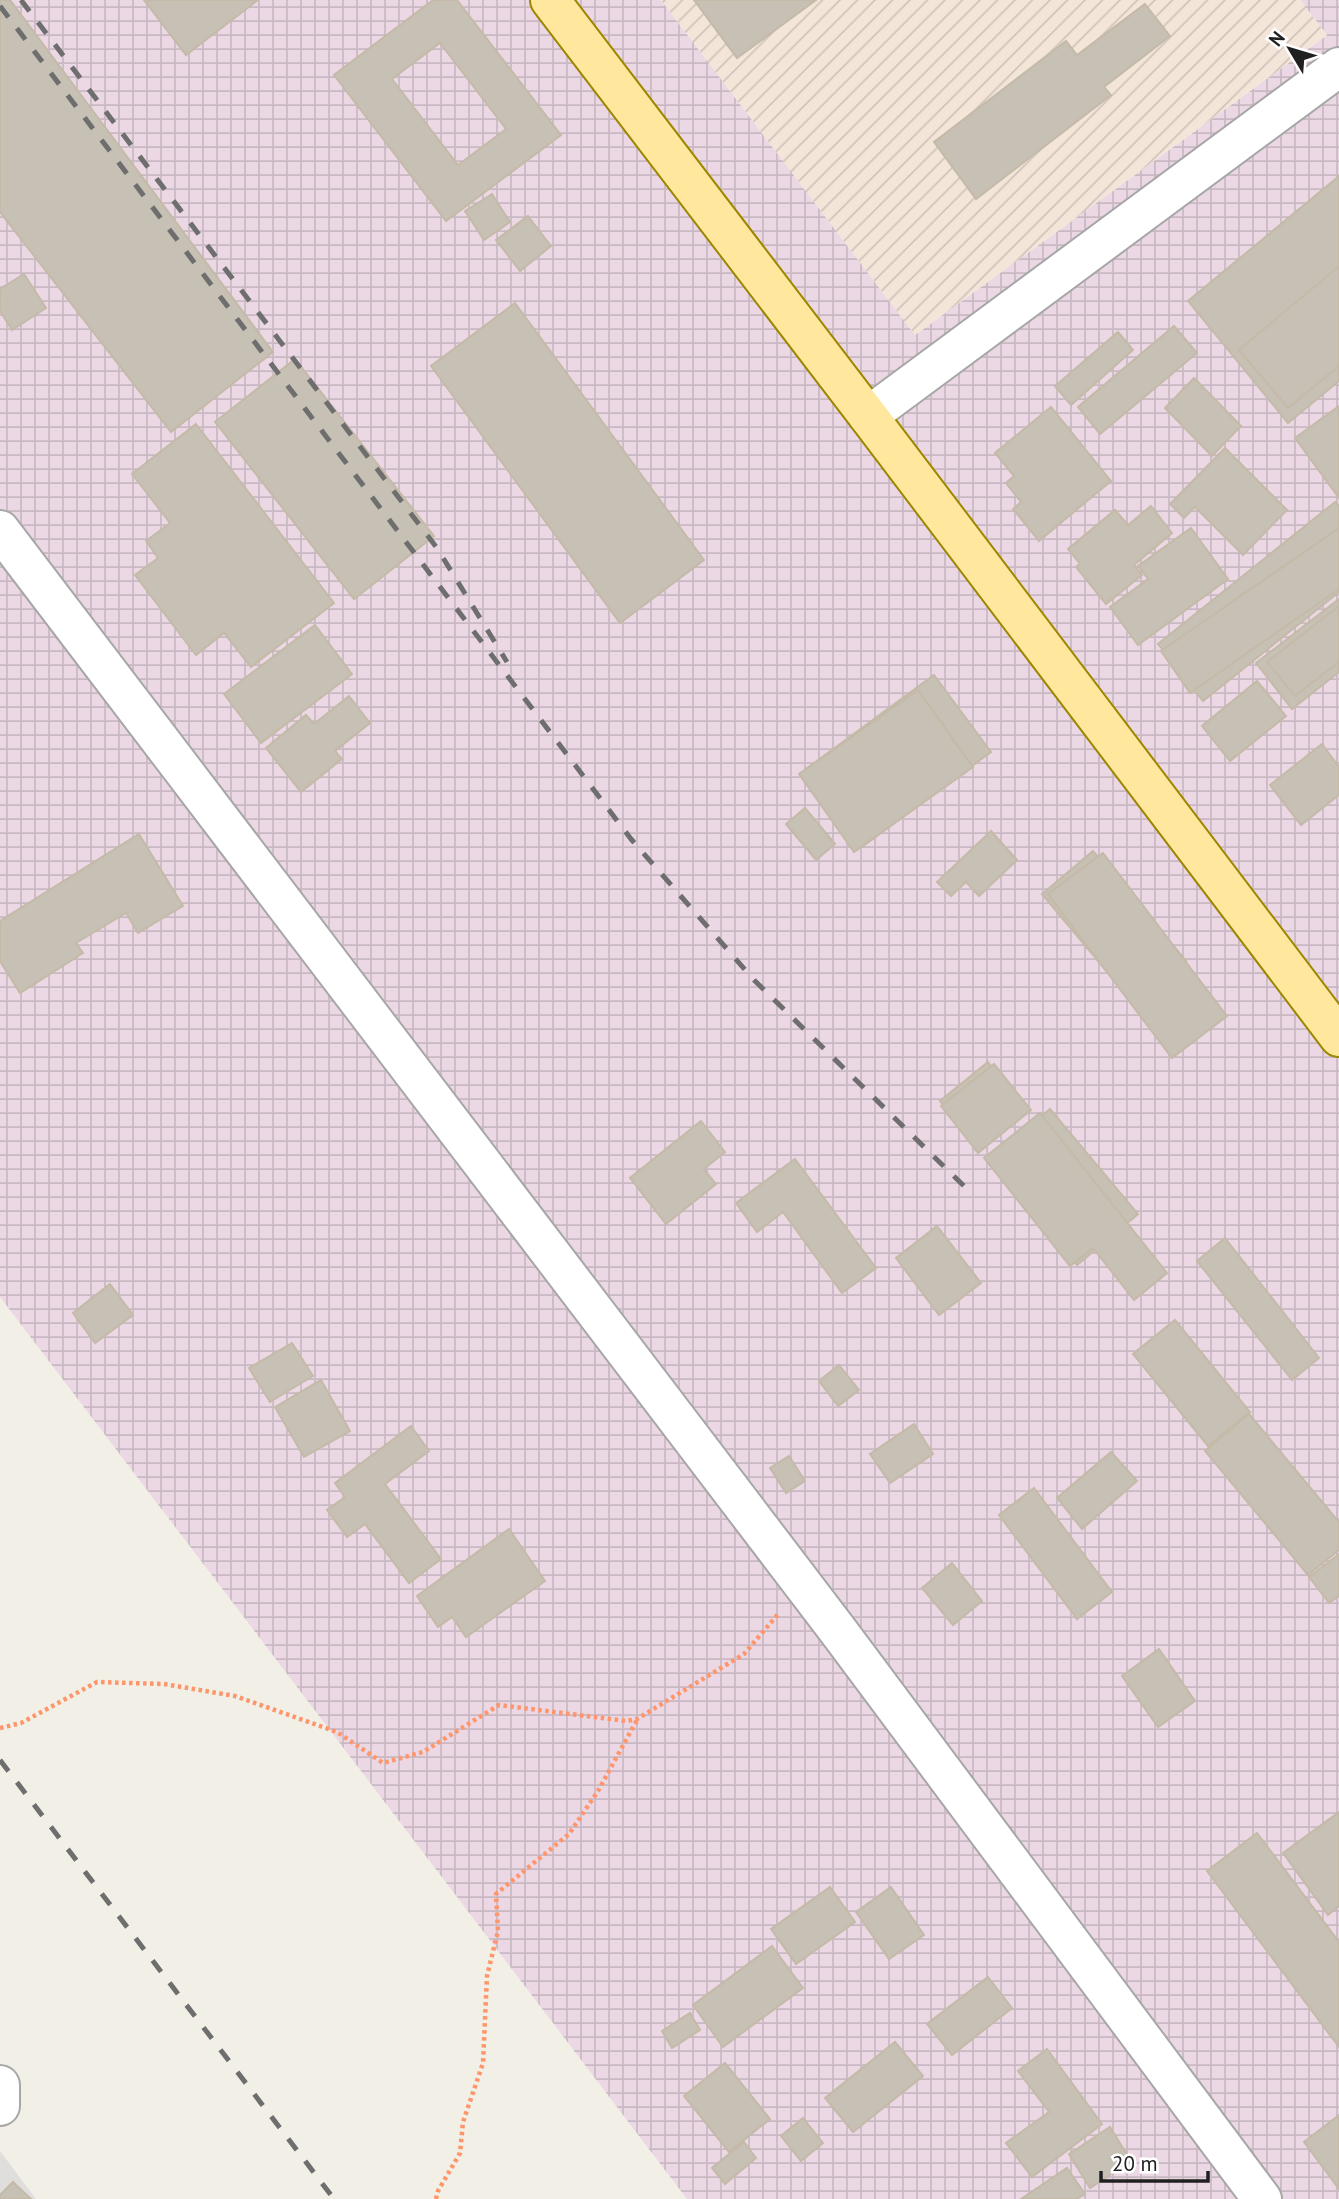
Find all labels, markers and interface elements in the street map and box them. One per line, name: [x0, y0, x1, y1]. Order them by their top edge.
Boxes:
north arrow: [1255, 14, 1325, 84]
text: N: [1263, 26, 1290, 51]
scale bar: [1101, 2140, 1208, 2184]
text: 20 m: [1112, 2150, 1158, 2177]

